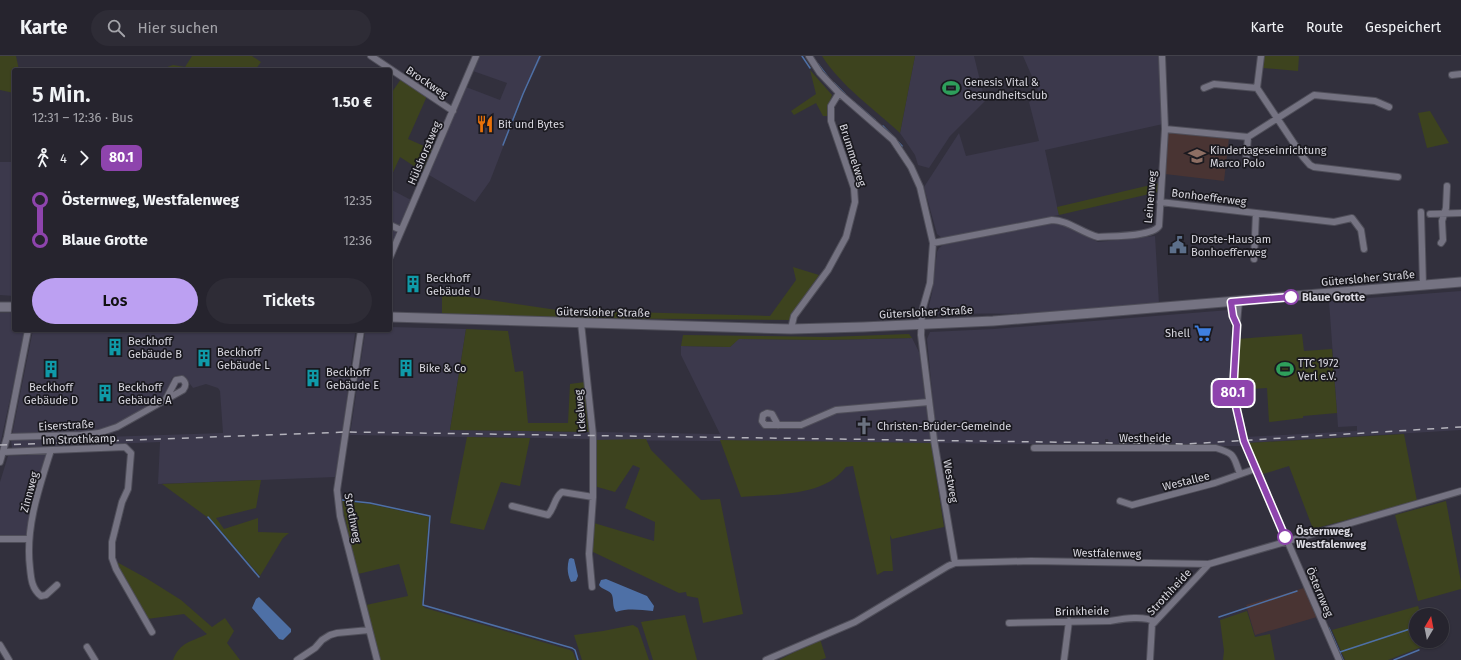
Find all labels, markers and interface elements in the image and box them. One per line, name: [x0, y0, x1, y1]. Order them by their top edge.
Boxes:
search box: [91, 10, 371, 46]
text: Karte: [20, 16, 67, 39]
icon: search: [105, 17, 127, 39]
text: Hier suchen: [137, 19, 218, 37]
text: Karte: [1250, 19, 1284, 36]
text: Route: [1306, 19, 1343, 36]
text: Gespeichert: [1365, 19, 1441, 36]
street label: Brockweg: [403, 64, 450, 101]
place label: Genesis Vital & Gesundheitsclub: [964, 76, 1048, 102]
sports icon: Genesis Vital & Gesundheitsclub: [941, 78, 961, 98]
text: 5 Min.: [32, 81, 90, 108]
text: 1.50 €: [332, 93, 372, 111]
text: 12:31 – 12:36 · Bus: [32, 110, 133, 125]
restaurant icon: Bit und Bytes: [475, 114, 495, 134]
place label: Bit und Bytes: [498, 118, 564, 131]
street label: Hülshorstweg: [405, 119, 444, 187]
street label: Brummelweg: [836, 122, 869, 188]
place label: Kindertageseinrichtung Marco Polo: [1210, 144, 1327, 170]
school or university icon: Kindertageseinrichtung Marco Polo: [1187, 146, 1207, 166]
icon: walk: [32, 147, 54, 169]
icon: forward: [73, 147, 95, 169]
text: 80.1: [109, 149, 134, 166]
text: 4: [60, 151, 67, 166]
street label: Leinenweg: [1142, 170, 1159, 224]
street label: Bonhoefferweg: [1171, 186, 1247, 209]
text: Östernweg, Westfalenweg: [62, 191, 239, 209]
text: 12:35: [344, 193, 372, 208]
text: Blaue Grotte: [62, 231, 148, 249]
text: 12:36: [343, 233, 372, 248]
place label: Droste-Haus am Bonhoefferweg: [1191, 233, 1271, 259]
public building icon: Droste-Haus am Bonhoefferweg: [1168, 235, 1188, 255]
street label: Gütersloher Straße: [1321, 268, 1415, 289]
place label: Beckhoff Gebäude U: [426, 272, 481, 298]
building icon: Beckhoff Gebäude U: [403, 274, 423, 294]
button: Los: [32, 278, 198, 324]
button: Tickets: [206, 278, 372, 324]
marker: Blaue Grotte: [1283, 289, 1299, 305]
place label: Blaue Grotte: [1302, 291, 1365, 304]
street label: Gütersloher Straße: [879, 304, 973, 321]
street label: Gütersloher Straße: [556, 305, 650, 320]
supermarket icon: Shell: [1193, 323, 1213, 343]
place label: Shell: [1165, 327, 1190, 340]
place label: Beckhoff Gebäude B: [128, 335, 182, 361]
building icon: Beckhoff Gebäude B: [105, 337, 125, 357]
place label: Beckhoff Gebäude L: [217, 346, 270, 372]
building icon: Beckhoff Gebäude L: [194, 348, 214, 368]
place label: TTC 1972 Verl e.V.: [1298, 357, 1339, 383]
building icon: Bike & Co: [396, 358, 416, 378]
building icon: Beckhoff Gebäude D: [41, 359, 61, 379]
sports icon: TTC 1972 Verl e.V.: [1275, 359, 1295, 379]
place label: Bike & Co: [419, 362, 467, 375]
place label: Beckhoff Gebäude E: [326, 366, 379, 392]
building icon: Beckhoff Gebäude E: [303, 368, 323, 388]
line badge: 80.1: [1205, 380, 1261, 406]
place label: Beckhoff Gebäude D: [24, 381, 78, 407]
place label: Beckhoff Gebäude A: [118, 381, 172, 407]
building icon: Beckhoff Gebäude A: [95, 383, 115, 403]
text: 80.1: [1221, 384, 1245, 401]
street label: Ickelweg: [572, 389, 589, 433]
church icon: Christen-Brüder-Gemeinde: [854, 416, 874, 436]
street label: Eiserstraße: [38, 418, 94, 433]
place label: Christen-Brüder-Gemeinde: [877, 420, 1011, 433]
street label: Im Strothkamp: [42, 432, 116, 447]
street label: Westheide: [1119, 432, 1171, 445]
street label: Westweg: [940, 458, 961, 504]
street label: Westallee: [1161, 469, 1211, 494]
street label: Zinnweg: [18, 470, 41, 514]
street label: Strothweg: [341, 492, 364, 544]
place label: Östernweg, Westfalenweg: [1296, 525, 1367, 551]
marker: Östernweg, Westfalenweg: [1277, 529, 1293, 545]
street label: Westfalenweg: [1073, 546, 1142, 561]
street label: Östernweg: [1303, 565, 1337, 619]
street label: Strothheide: [1145, 566, 1194, 618]
street label: Brinkheide: [1055, 605, 1109, 618]
north arrow: [1409, 608, 1449, 648]
map controls: [1409, 608, 1449, 648]

